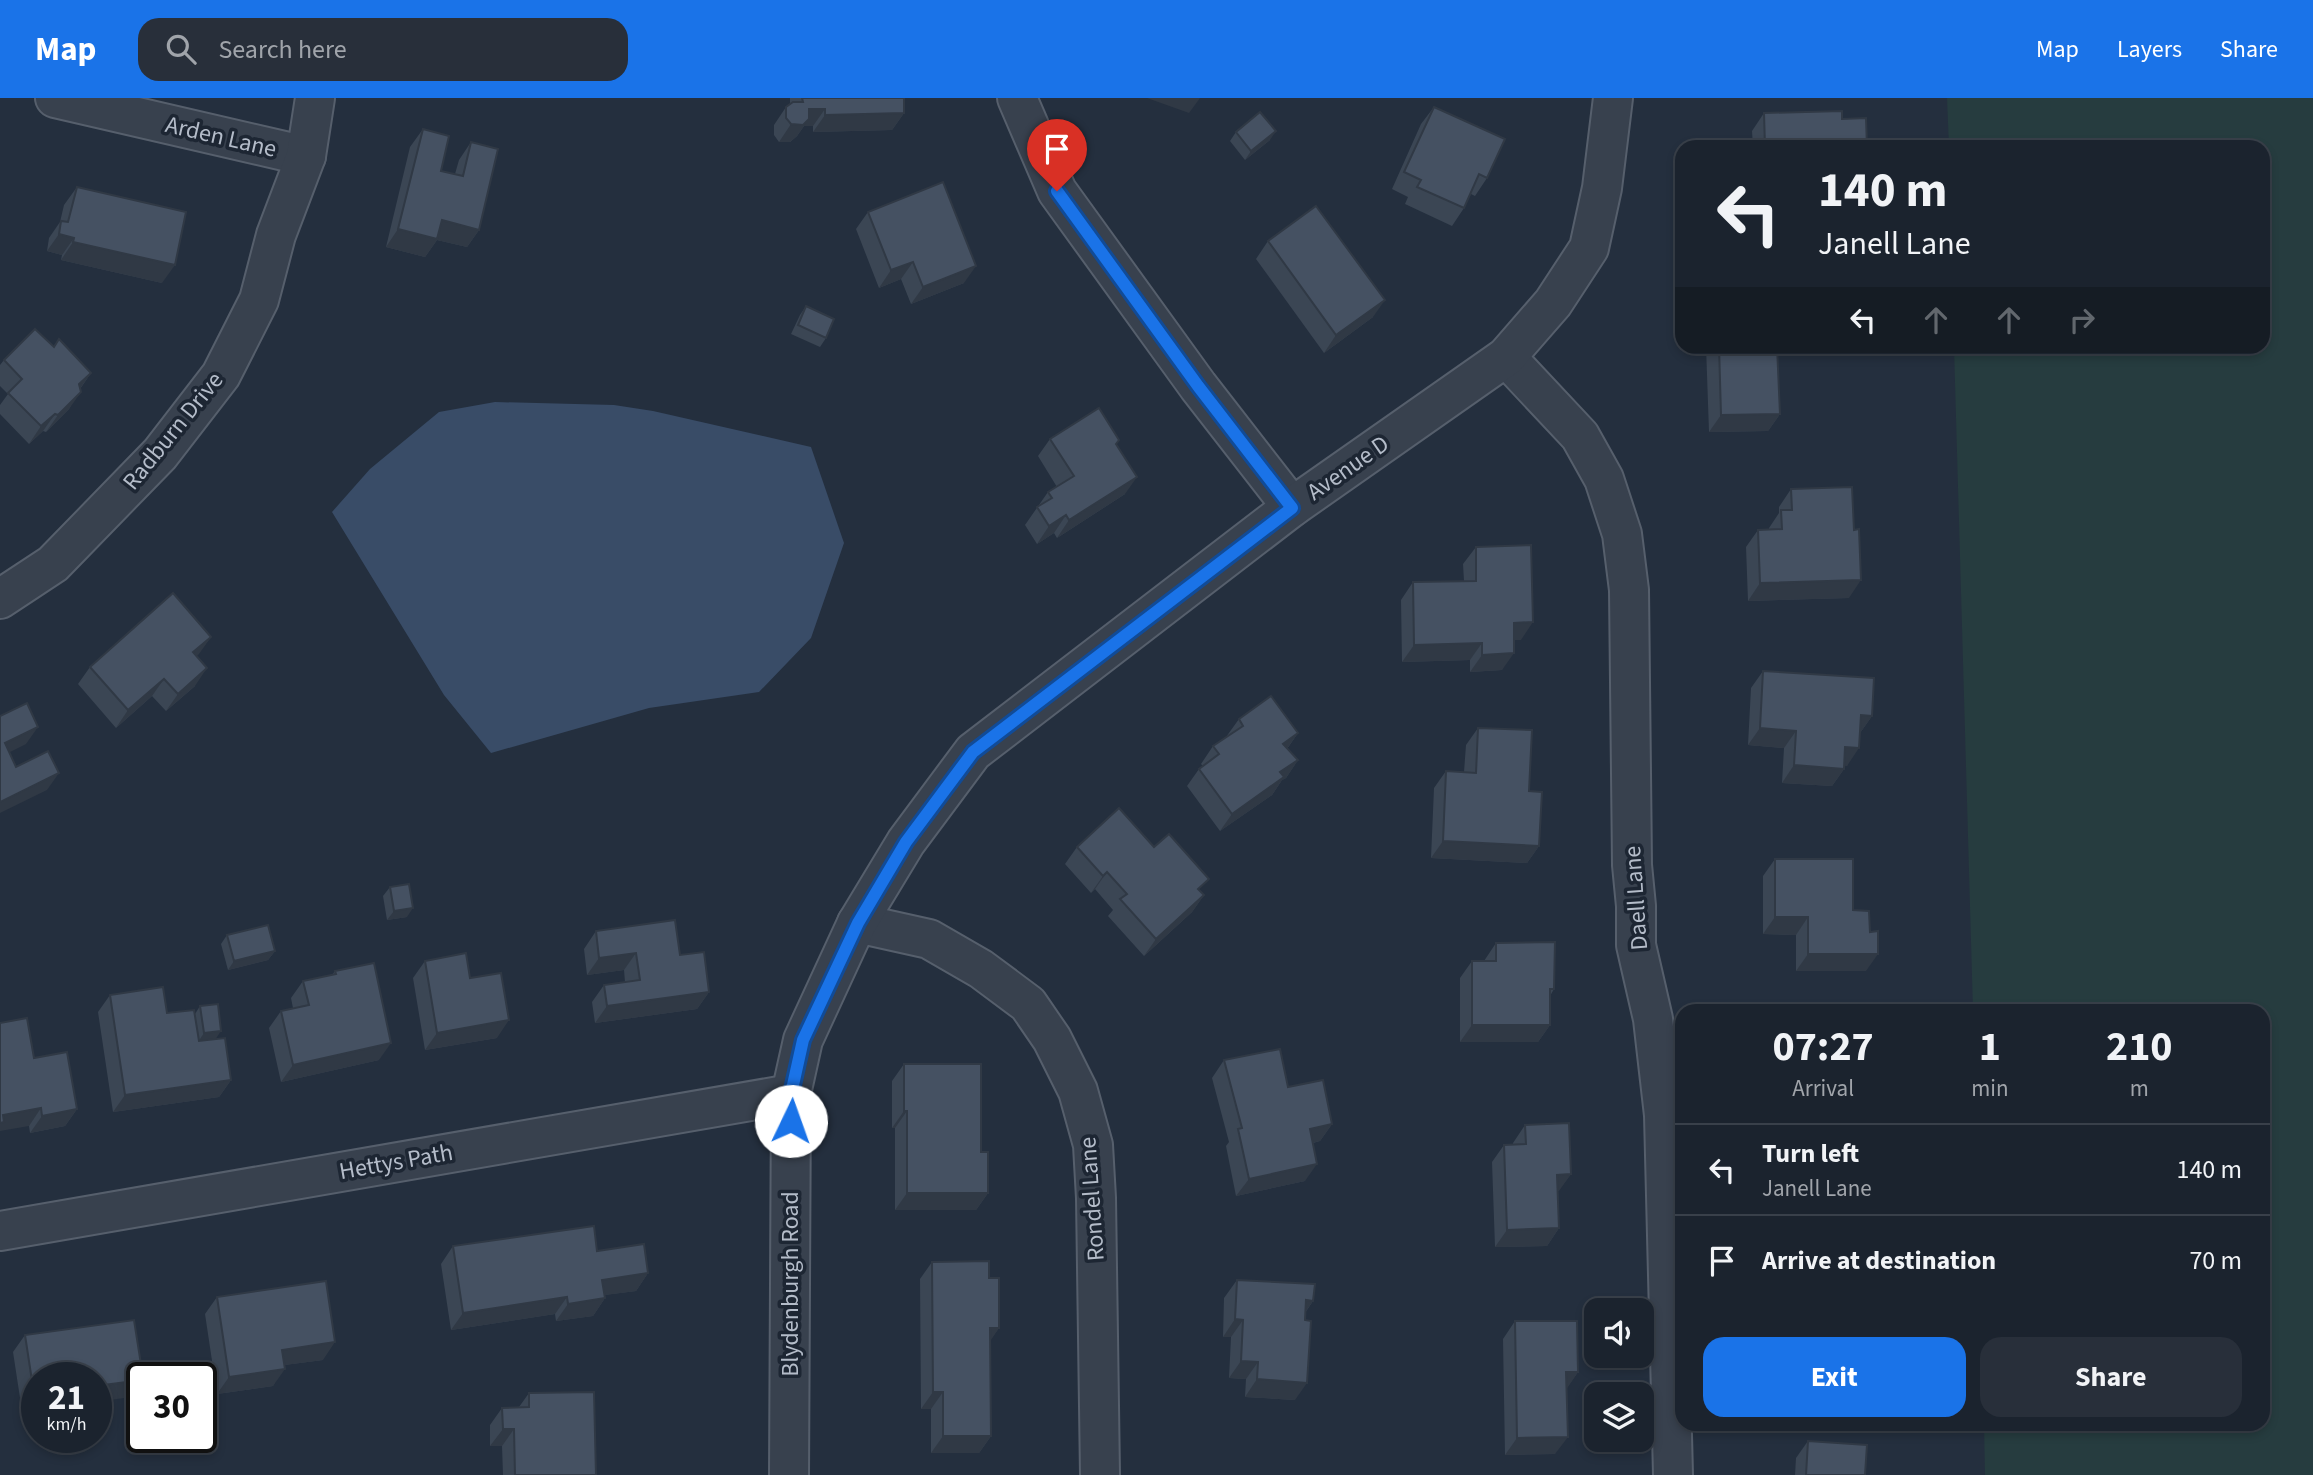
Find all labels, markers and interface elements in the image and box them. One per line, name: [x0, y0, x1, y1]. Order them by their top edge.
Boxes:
search box: [138, 18, 628, 81]
text: Map: [35, 26, 96, 73]
icon: search: [162, 30, 200, 68]
text: Search here: [218, 31, 347, 68]
text: Map: [2036, 32, 2079, 67]
text: Layers: [2117, 32, 2182, 67]
text: Share: [2220, 32, 2278, 67]
street label: Arden Lane: [162, 107, 280, 167]
pin: [1027, 119, 1087, 191]
icon: arrive: [1038, 130, 1076, 168]
text: 140 m: [1818, 156, 1947, 226]
icon: left: [1703, 168, 1794, 259]
text: Janell Lane: [1818, 221, 1971, 267]
icon: left: [1844, 301, 1882, 339]
icon: ahead: [1917, 301, 1955, 339]
icon: ahead: [1990, 301, 2028, 339]
icon: right: [2063, 301, 2101, 339]
street label: Radburn Drive: [114, 364, 232, 498]
street label: Avenue D: [1300, 427, 1396, 509]
street label: Daell Lane: [1615, 845, 1657, 951]
text: 07:27: [1772, 1017, 1874, 1077]
text: 1: [1979, 1017, 2001, 1077]
text: 210: [2106, 1017, 2173, 1077]
text: Arrival: [1792, 1072, 1854, 1105]
text: min: [1971, 1072, 2009, 1105]
text: m: [2130, 1072, 2149, 1105]
position arrow: [754, 1084, 828, 1158]
street label: Hettys Path: [337, 1135, 455, 1189]
text: Turn left: [1762, 1135, 1859, 1172]
street label: Rondel Lane: [1070, 1136, 1114, 1262]
icon: left: [1703, 1151, 1741, 1189]
text: 140 m: [2176, 1151, 2242, 1188]
text: Janell Lane: [1762, 1172, 1872, 1205]
street label: Blydenburgh Road: [773, 1191, 808, 1377]
icon: arrive: [1703, 1242, 1741, 1280]
text: Arrive at destination: [1762, 1242, 1996, 1279]
text: 70 m: [2189, 1242, 2242, 1279]
map controls: [1584, 1298, 1654, 1452]
button: sound: [1584, 1298, 1654, 1368]
button: Exit: [1703, 1337, 1966, 1417]
button: Share: [1980, 1337, 2242, 1417]
speed limit sign: 30: [126, 1362, 217, 1453]
text: 21: [48, 1373, 85, 1423]
button: layers: [1584, 1382, 1654, 1452]
text: km/h: [47, 1412, 86, 1437]

